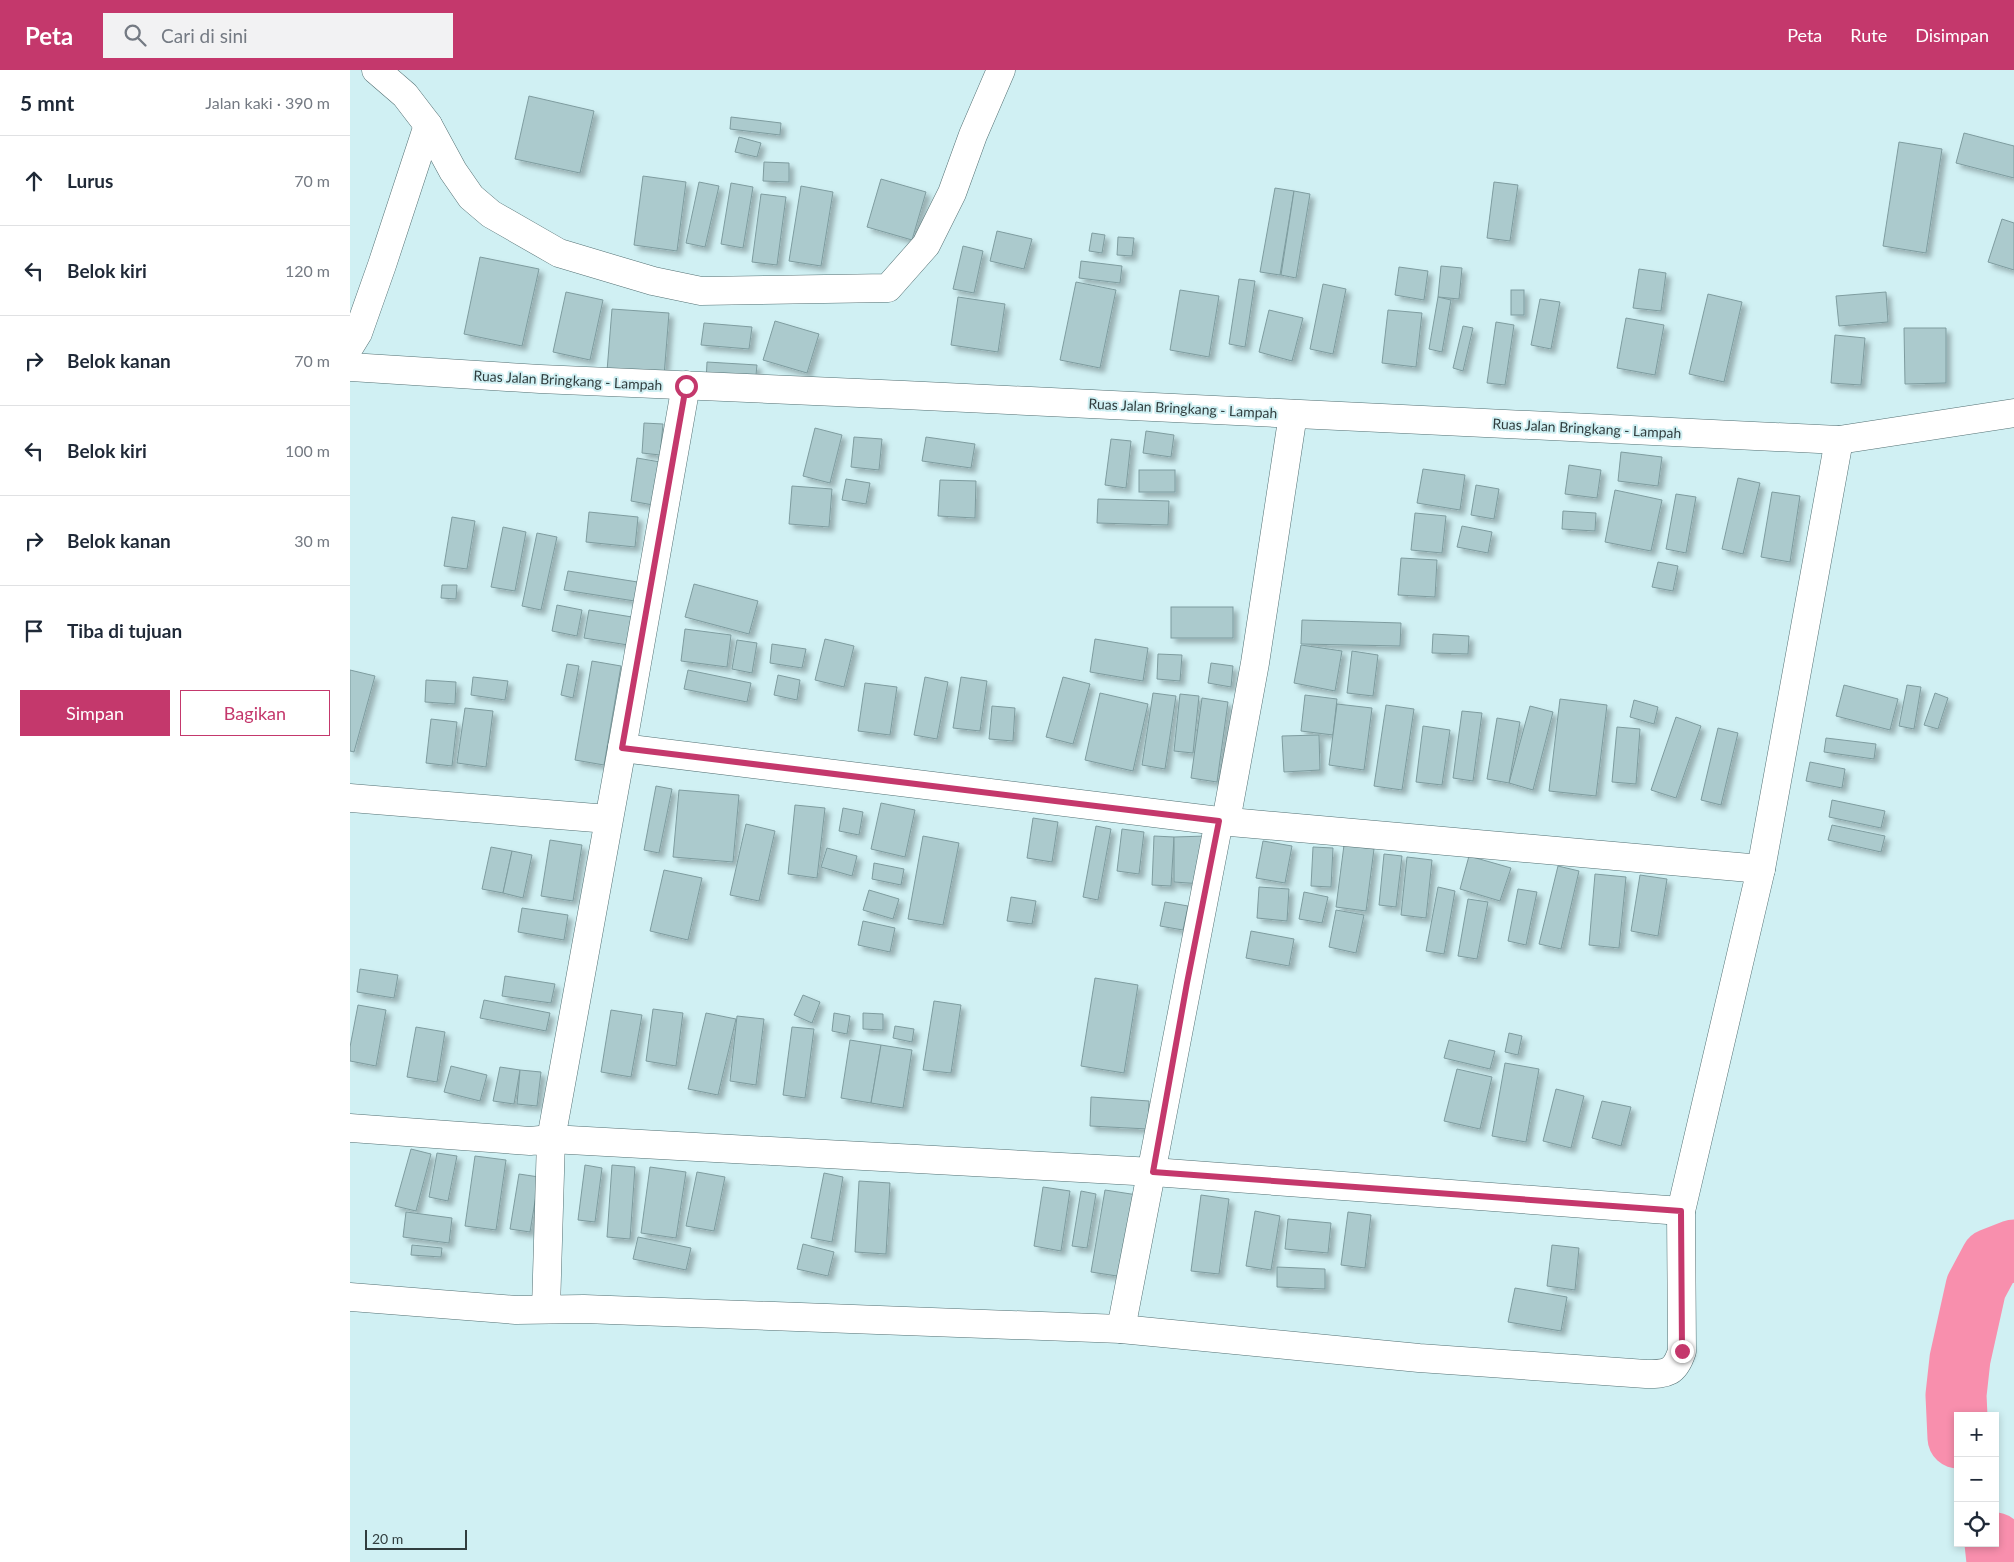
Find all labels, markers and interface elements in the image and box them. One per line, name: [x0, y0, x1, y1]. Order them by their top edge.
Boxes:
search box: [103, 13, 453, 58]
text: Peta: [25, 21, 73, 50]
icon: search: [121, 21, 149, 49]
text: Cari di sini: [161, 24, 248, 47]
text: Peta: [1787, 24, 1822, 46]
text: Rute: [1850, 24, 1887, 46]
text: Disimpan: [1915, 24, 1989, 46]
text: 5 mnt: [20, 90, 74, 115]
text: Jalan kaki · 390 m: [205, 93, 330, 112]
icon: ahead: [20, 167, 48, 195]
text: Lurus: [67, 169, 113, 192]
text: 70 m: [294, 171, 330, 190]
icon: left: [20, 257, 48, 285]
text: Belok kiri: [67, 259, 147, 282]
text: 120 m: [285, 261, 330, 280]
icon: right: [20, 347, 48, 375]
text: Belok kanan: [67, 349, 171, 372]
text: 70 m: [294, 351, 330, 370]
street label: Ruas Jalan Bringkang - Lampah: [473, 367, 663, 393]
route start: [675, 375, 698, 398]
street label: Ruas Jalan Bringkang - Lampah: [1088, 395, 1278, 421]
street label: Ruas Jalan Bringkang - Lampah: [1492, 415, 1682, 441]
icon: left: [20, 437, 48, 465]
text: Belok kiri: [67, 439, 147, 462]
text: 100 m: [285, 441, 330, 460]
icon: right: [20, 527, 48, 555]
text: Belok kanan: [67, 529, 171, 552]
text: 30 m: [294, 531, 330, 550]
icon: arrive: [20, 617, 48, 645]
text: Tiba di tujuan: [67, 619, 182, 642]
button: Simpan: [20, 690, 170, 736]
button: Bagikan: [180, 690, 330, 736]
route end: [1671, 1340, 1694, 1363]
map controls: [1954, 1412, 1999, 1547]
button: +: [1954, 1412, 1999, 1457]
button: −: [1954, 1457, 1999, 1502]
button: locate: [1954, 1502, 1999, 1547]
scale bar: [365, 1527, 468, 1550]
text: 20 m: [372, 1530, 403, 1547]

